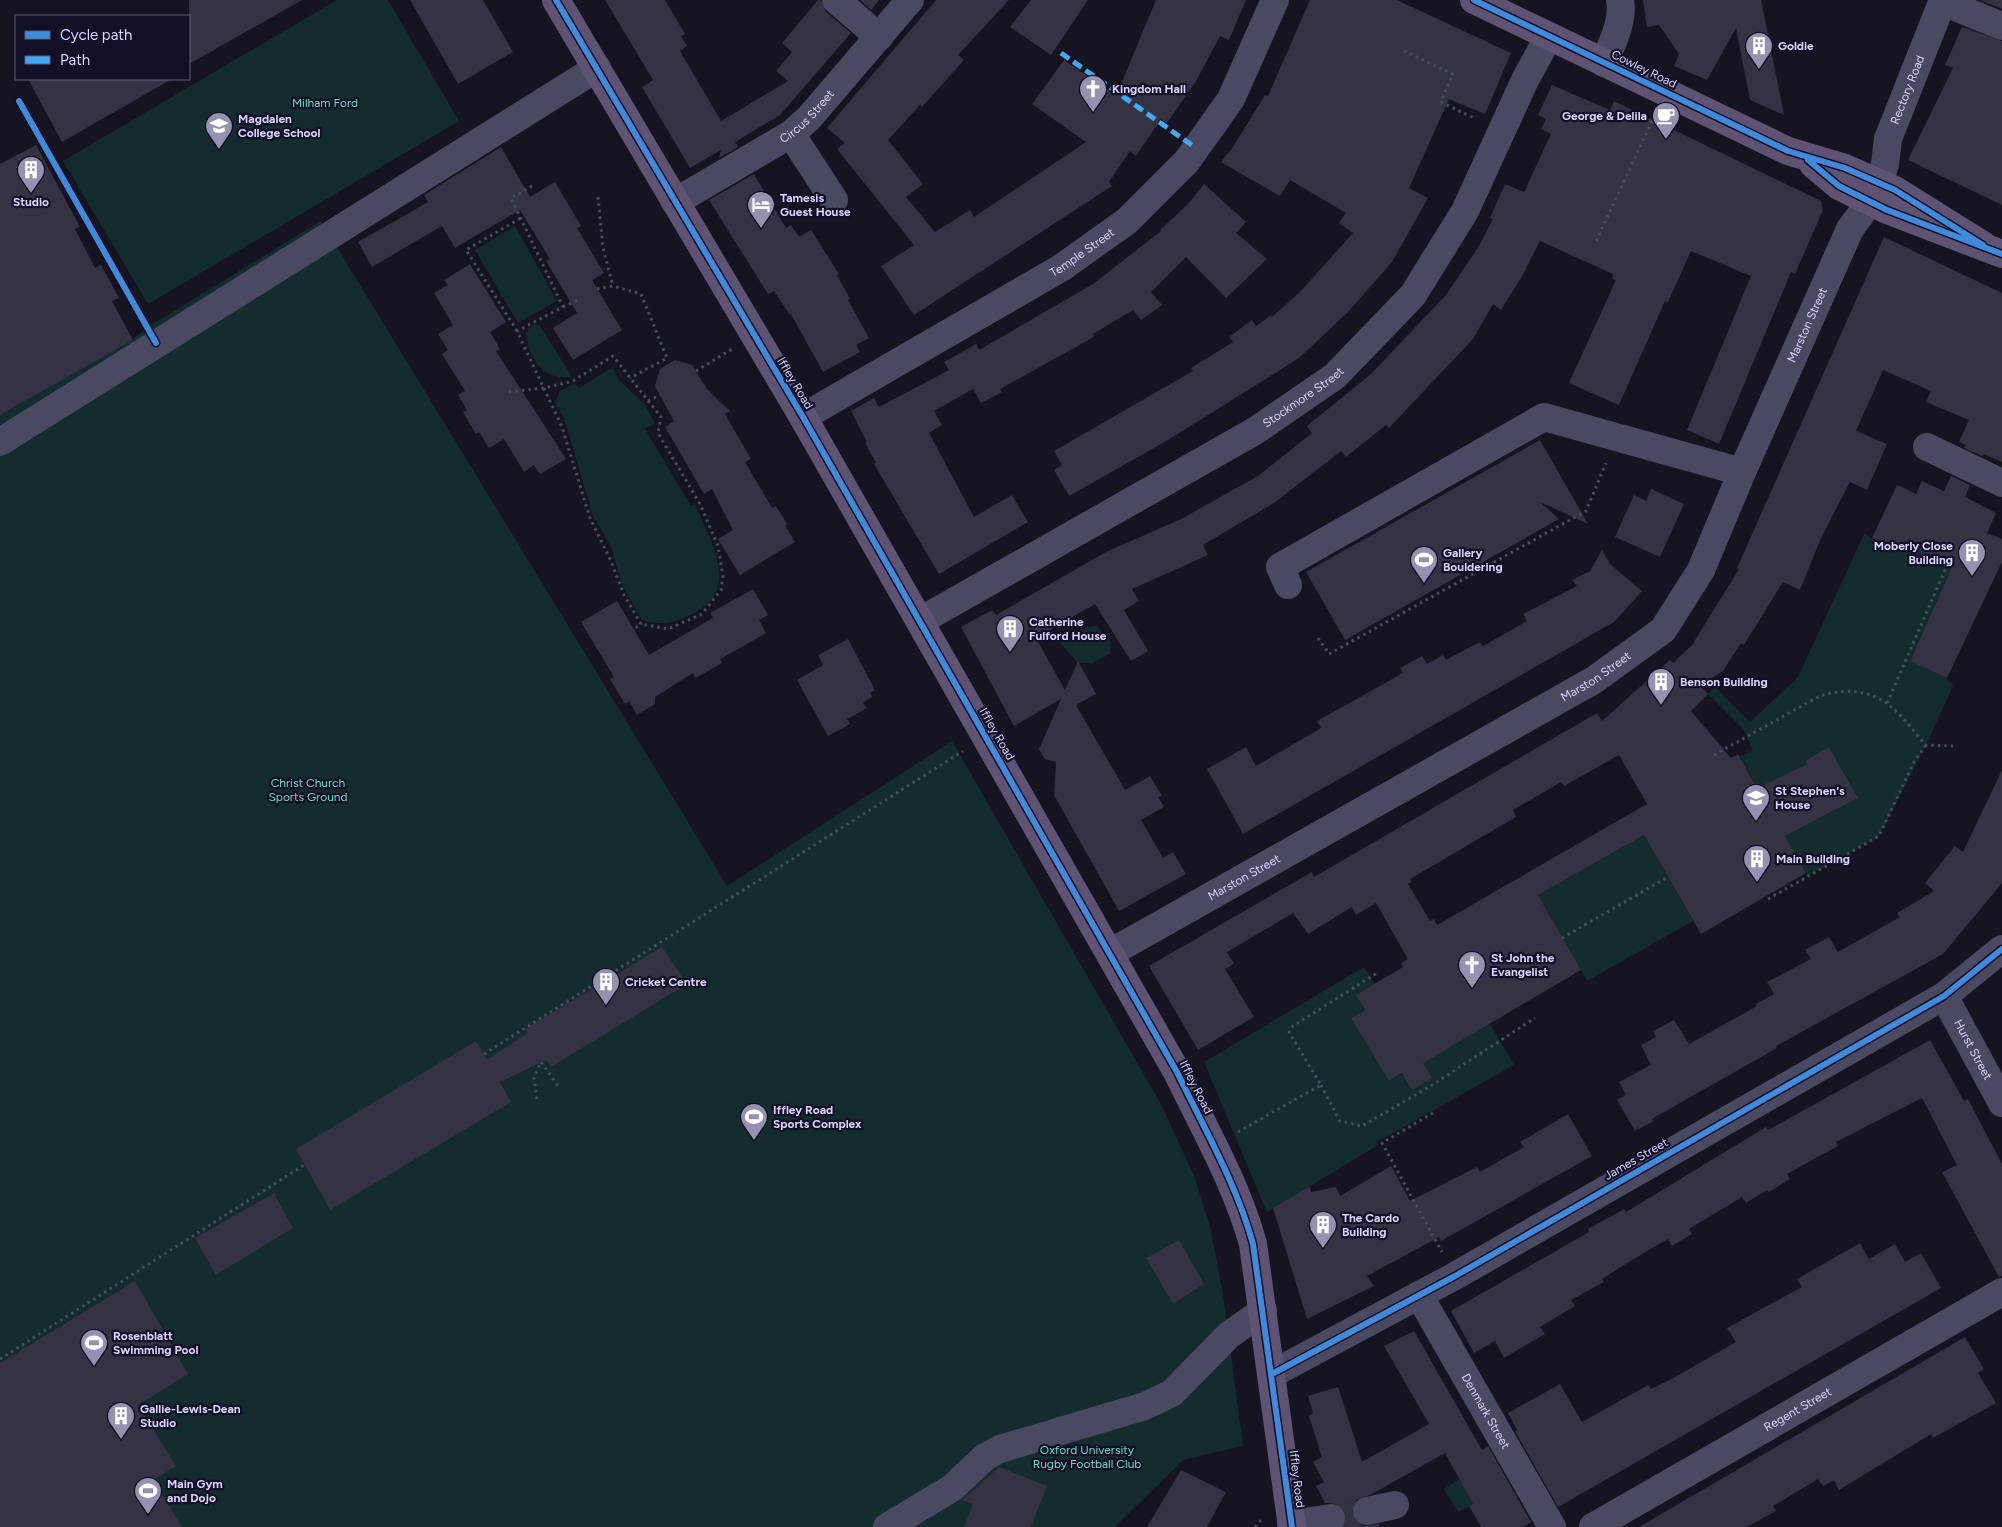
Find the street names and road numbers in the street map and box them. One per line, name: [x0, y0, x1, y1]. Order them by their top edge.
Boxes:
street label: Cowley Road: [1609, 47, 1679, 91]
street label: Rectory Road: [1888, 53, 1927, 126]
street label: Circus Street: [777, 87, 837, 146]
street label: Temple Street: [1047, 225, 1117, 280]
street label: Marston Street: [1785, 285, 1830, 365]
street label: Iffley Road: [774, 355, 816, 411]
street label: Stockmore Street: [1260, 364, 1347, 431]
street label: Marston Street: [1558, 648, 1634, 704]
street label: Iffley Road: [976, 705, 1018, 763]
street label: Marston Street: [1206, 851, 1283, 903]
street label: Hurst Street: [1951, 1017, 1995, 1083]
street label: Iffley Road: [1177, 1058, 1215, 1116]
street label: James Street: [1602, 1135, 1671, 1183]
street label: Denmark Street: [1459, 1371, 1513, 1452]
street label: Regent Street: [1761, 1384, 1834, 1434]
street label: Iffley Road: [1287, 1449, 1307, 1509]

